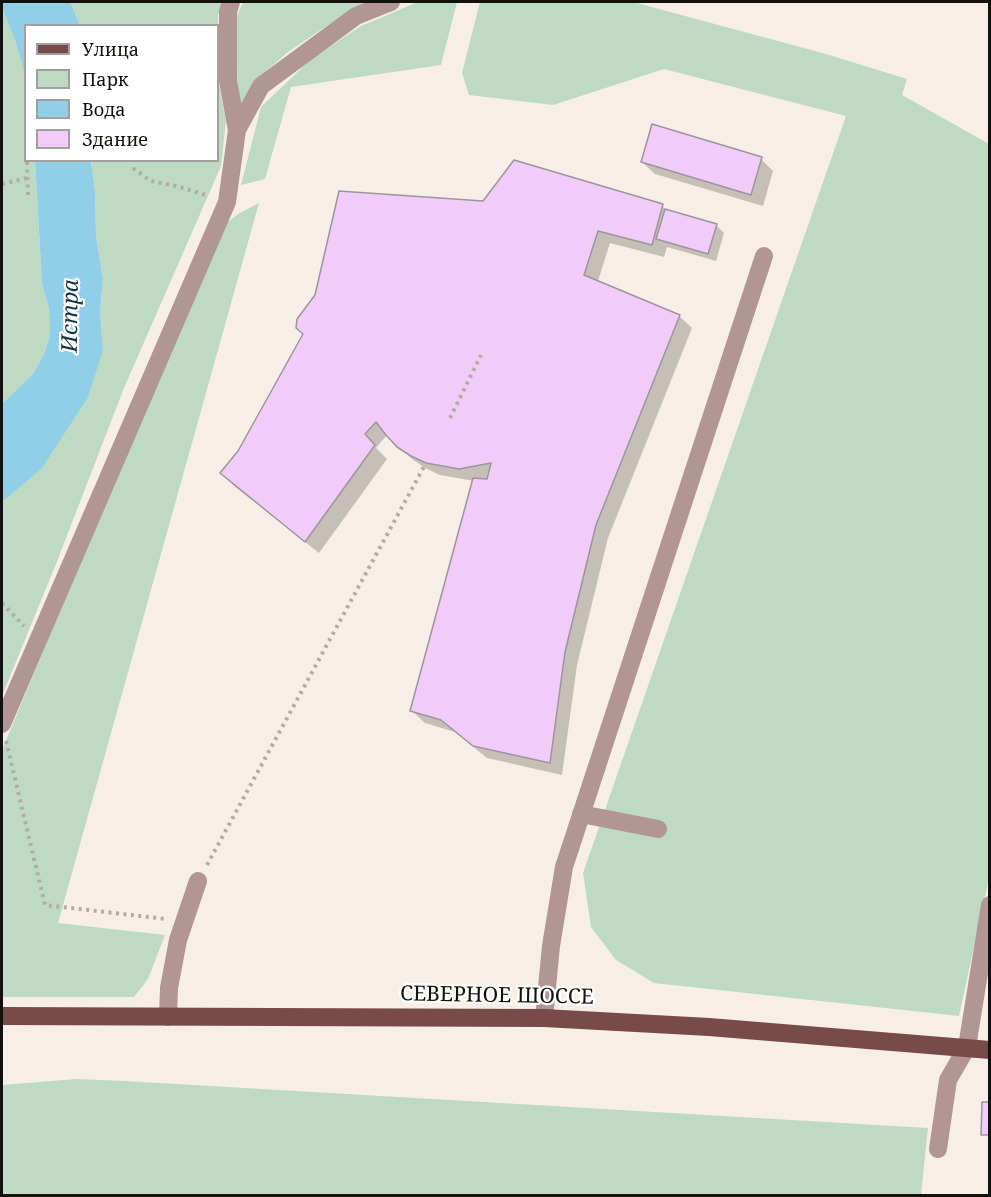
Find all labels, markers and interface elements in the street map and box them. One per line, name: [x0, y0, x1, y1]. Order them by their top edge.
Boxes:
legend: [24, 24, 219, 162]
text: Улица: [82, 37, 139, 61]
text: Парк: [82, 67, 129, 91]
text: Вода: [82, 97, 126, 121]
text: Здание: [82, 127, 148, 151]
water label: Истра: [57, 279, 85, 353]
street label: СЕВЕРНОЕ ШОССЕ: [400, 982, 594, 1010]

